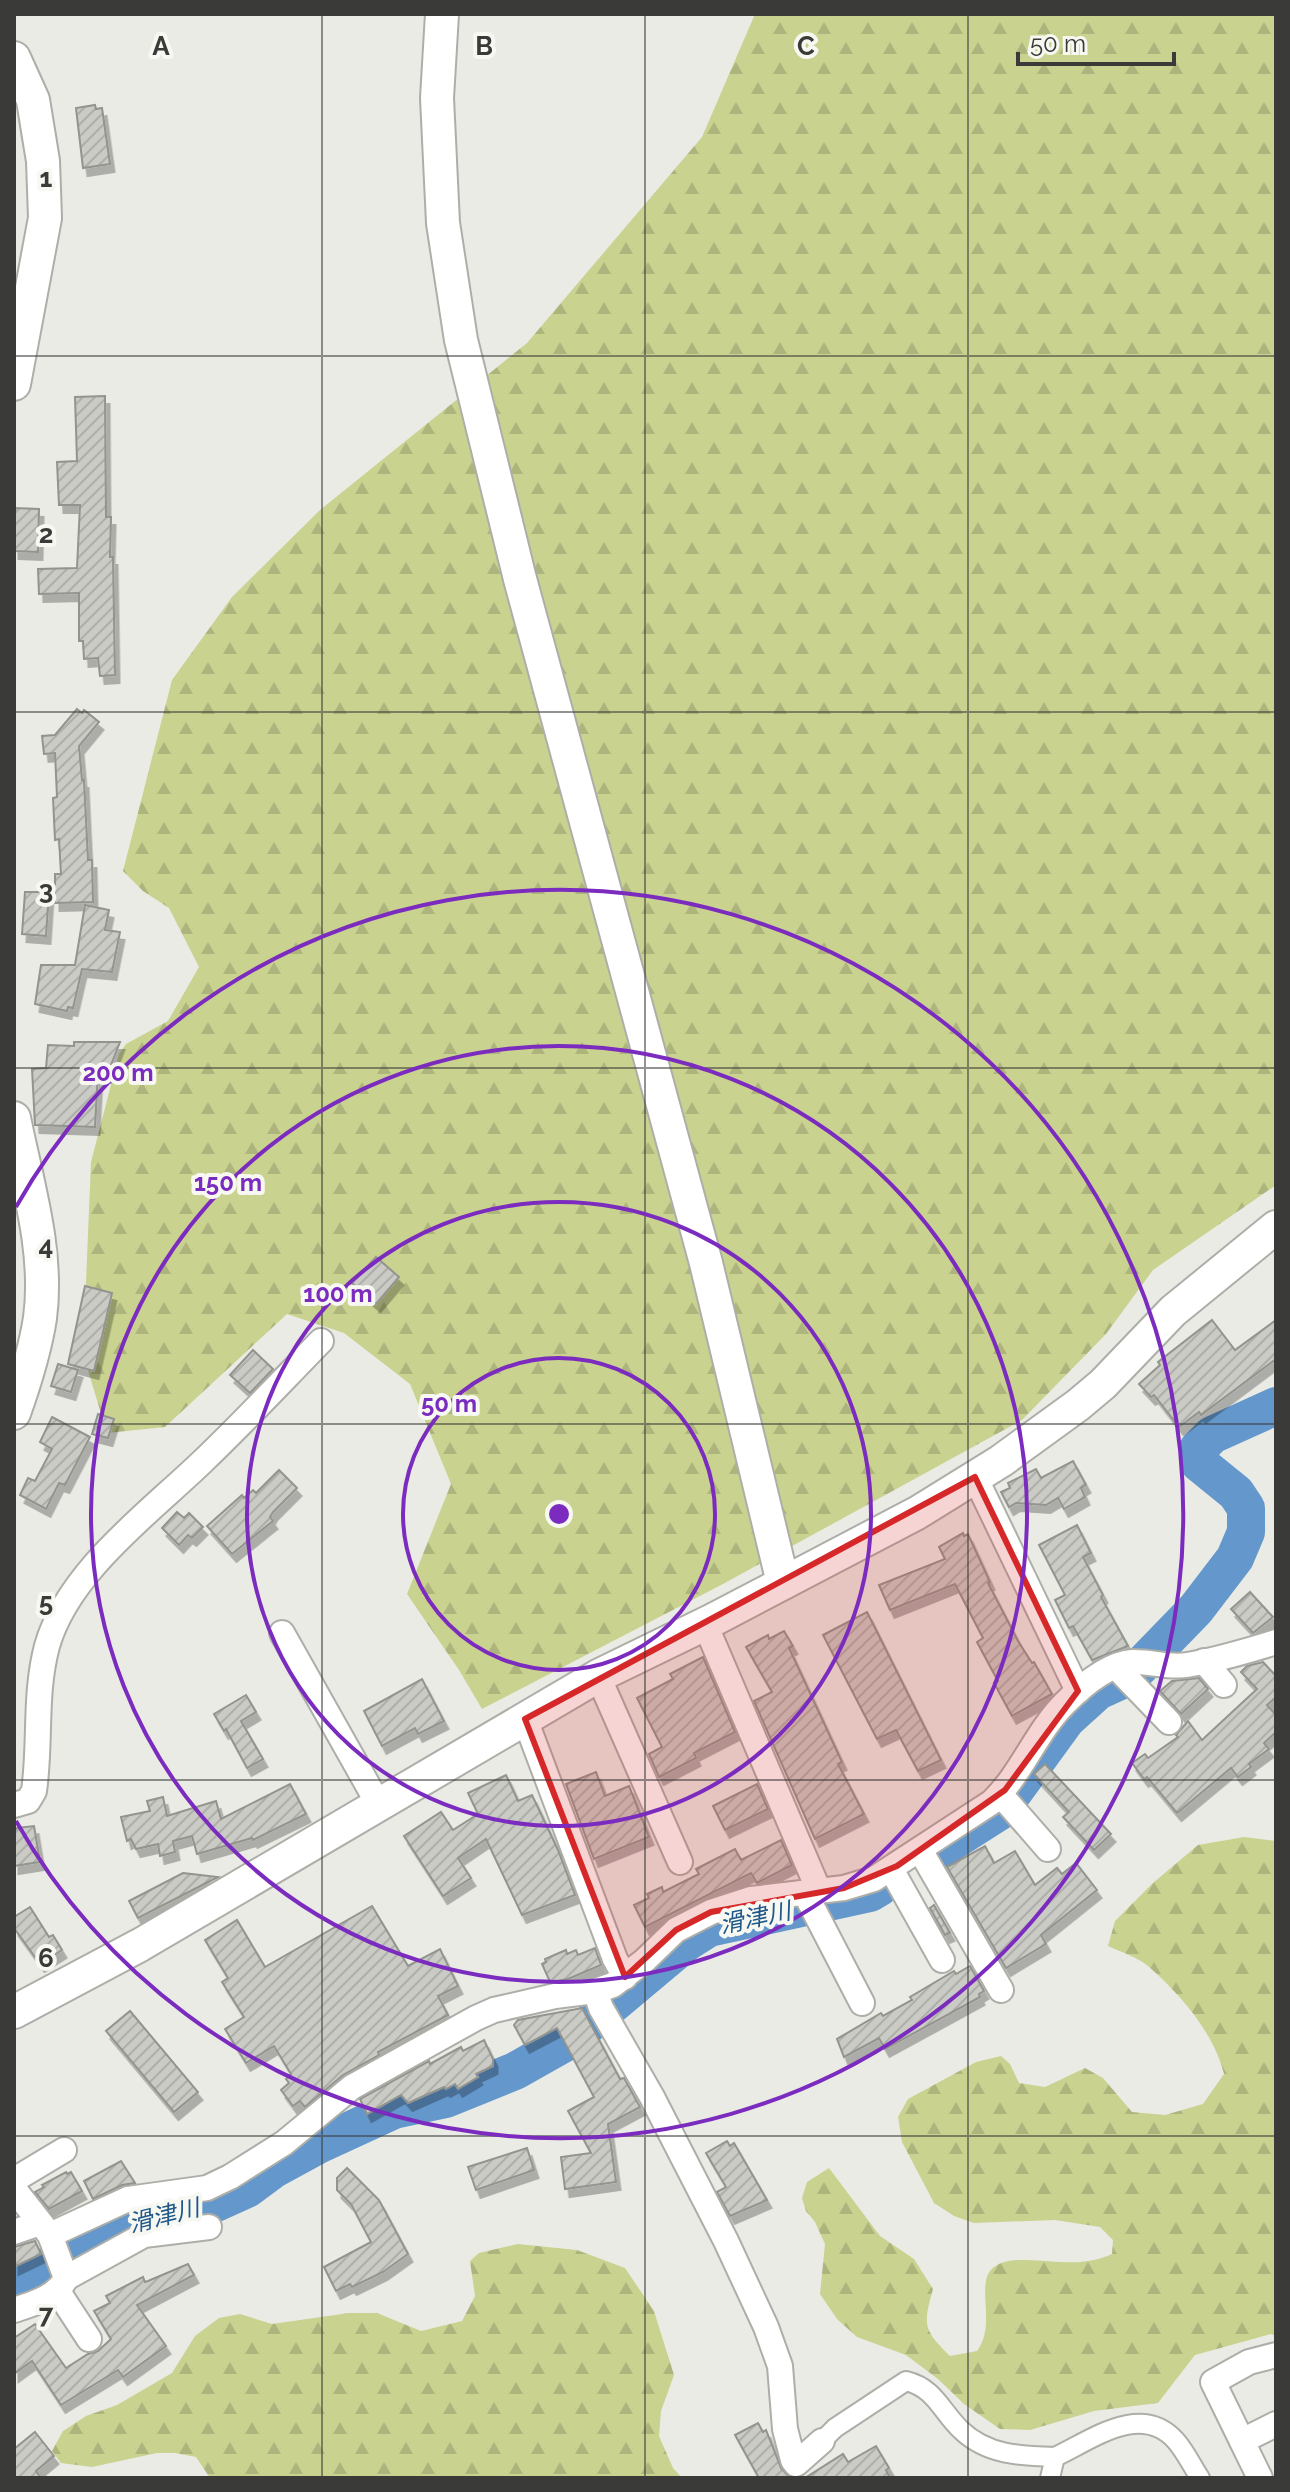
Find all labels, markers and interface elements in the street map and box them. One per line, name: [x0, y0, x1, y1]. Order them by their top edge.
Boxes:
scale bar: [1018, 16, 1174, 66]
text: 50 m: [1030, 29, 1086, 58]
text: A: [152, 31, 170, 61]
text: B: [475, 31, 493, 61]
text: C: [797, 31, 815, 61]
text: 1: [40, 163, 53, 193]
text: 2: [39, 519, 53, 549]
text: 3: [39, 875, 53, 905]
text: 200 m: [82, 1058, 154, 1087]
text: 150 m: [194, 1168, 262, 1197]
text: 4: [39, 1231, 53, 1261]
text: 100 m: [303, 1279, 373, 1308]
text: 50 m: [421, 1389, 477, 1418]
centre of rings: [545, 1500, 573, 1528]
text: 5: [39, 1587, 53, 1617]
water label: 滑津川: [717, 1895, 796, 1939]
text: 6: [38, 1943, 54, 1973]
water label: 滑津川: [125, 2192, 205, 2238]
text: 7: [39, 2299, 54, 2329]

